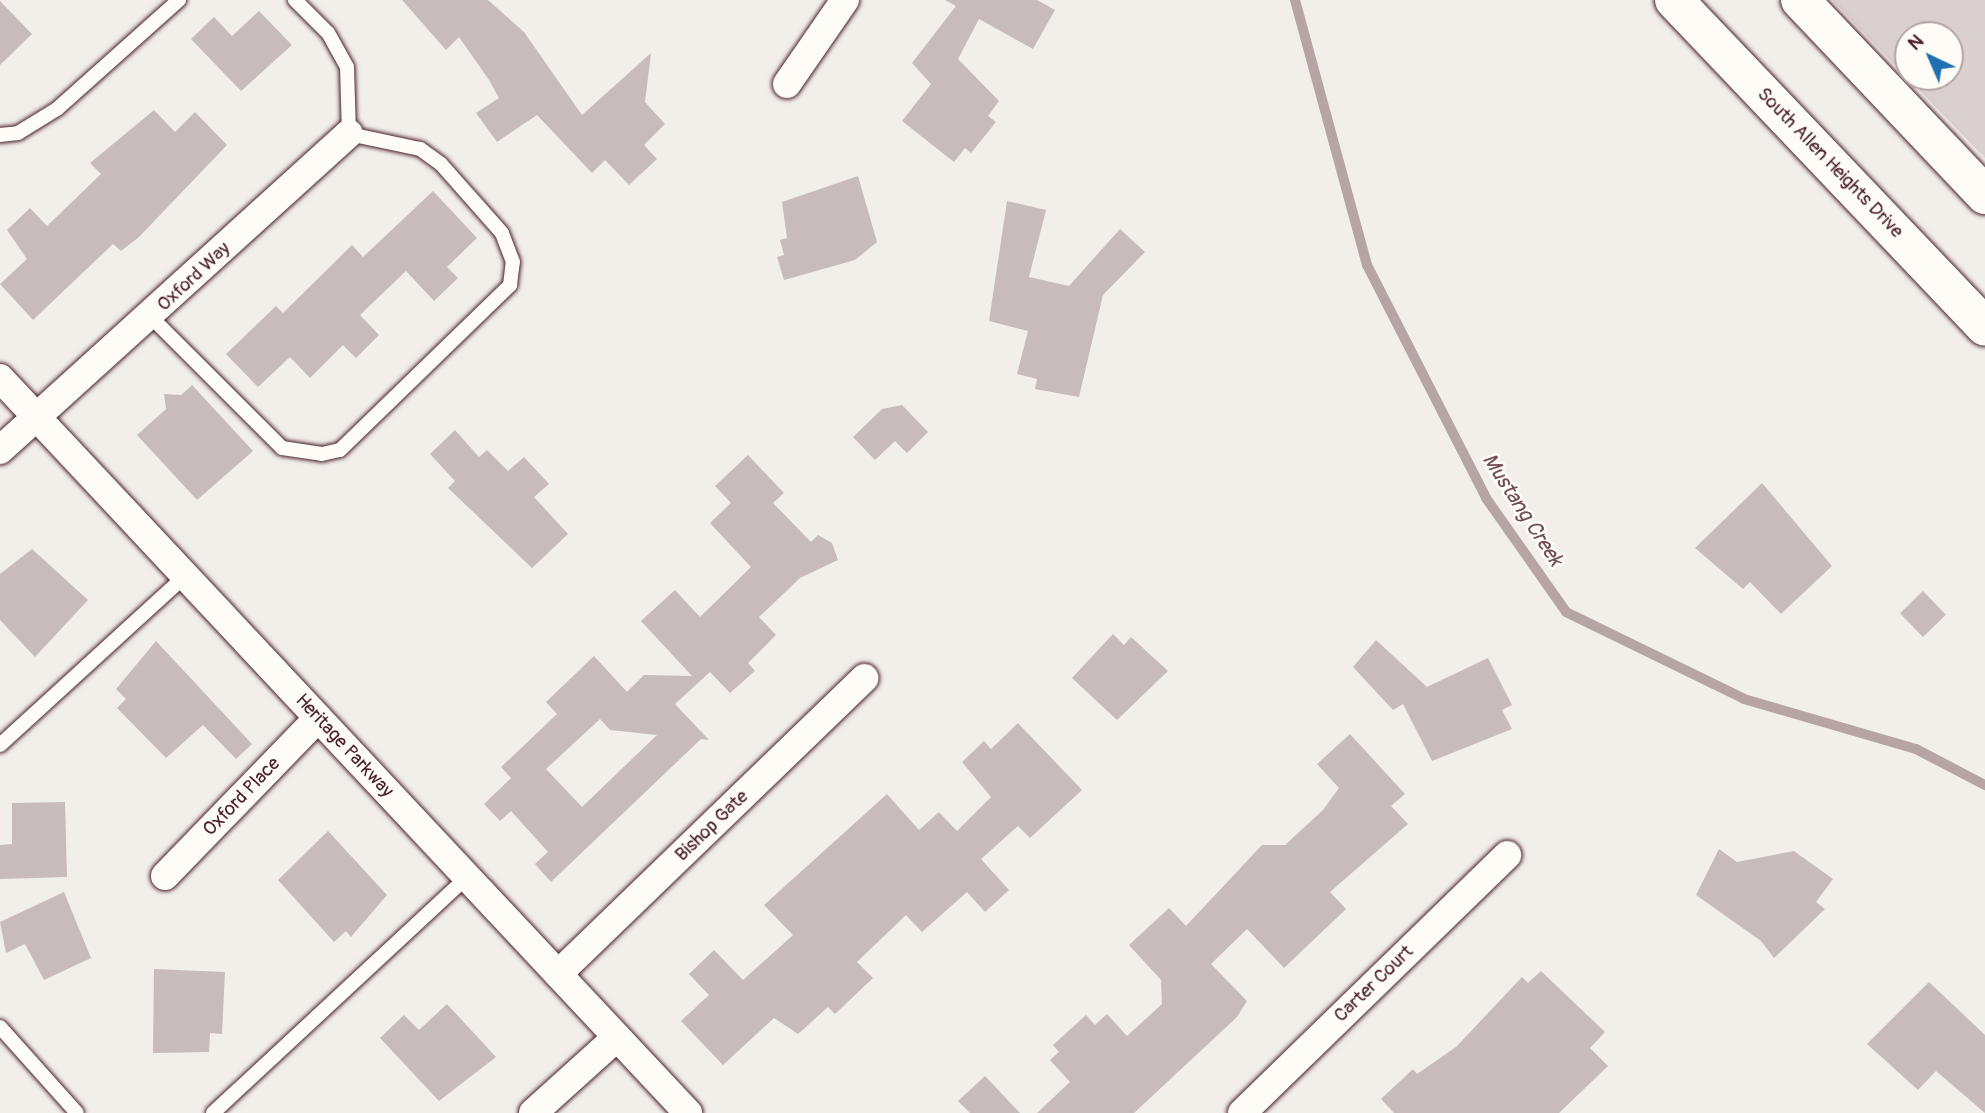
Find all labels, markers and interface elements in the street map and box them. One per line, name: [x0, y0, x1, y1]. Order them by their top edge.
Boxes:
north arrow: [1894, 21, 1964, 91]
text: N: [1903, 29, 1929, 55]
street label: South Allen Heights Drive: [1752, 83, 1908, 243]
street label: Oxford Way: [153, 238, 235, 316]
water label: Mustang Creek: [1476, 449, 1568, 571]
street label: Heritage Parkway: [290, 689, 398, 803]
street label: Oxford Place: [199, 753, 285, 841]
street label: Bishop Gate: [671, 786, 753, 866]
street label: Carter Court: [1330, 941, 1418, 1027]

